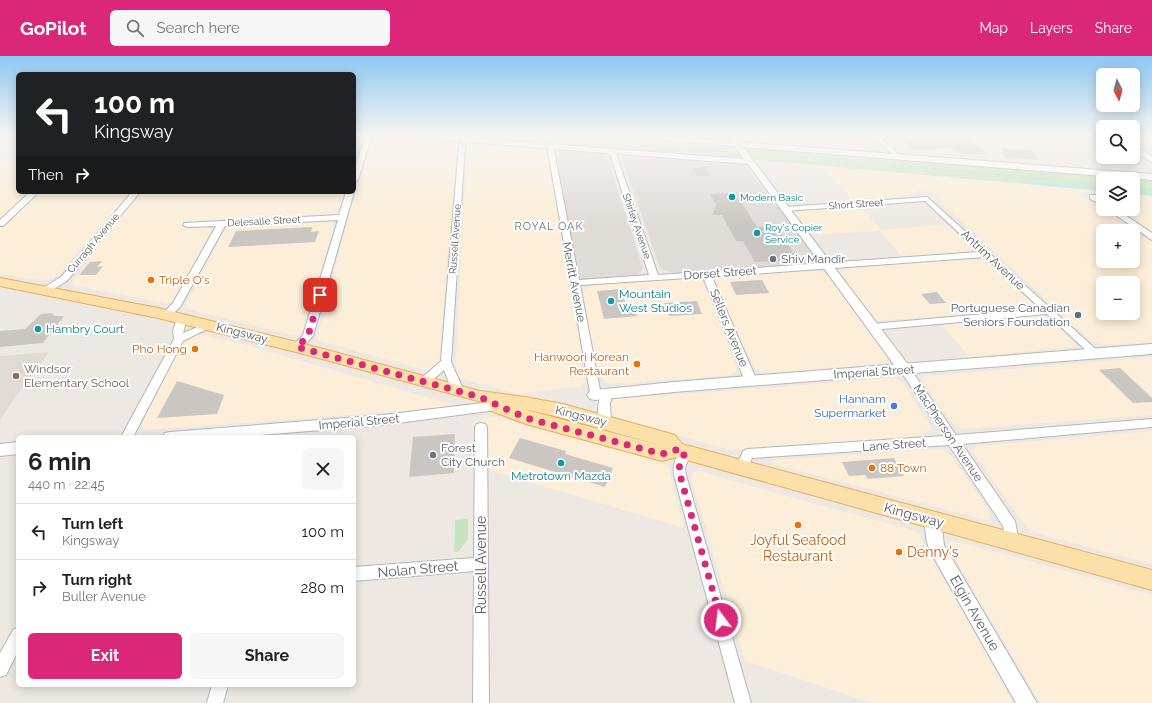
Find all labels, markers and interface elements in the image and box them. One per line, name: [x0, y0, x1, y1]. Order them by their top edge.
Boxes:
search box: [110, 10, 390, 46]
text: GoPilot: [20, 17, 86, 39]
icon: search: [124, 17, 146, 39]
text: Search here: [156, 19, 240, 37]
text: Map: [980, 20, 1008, 36]
text: Layers: [1030, 20, 1073, 36]
text: Share: [1095, 20, 1132, 36]
north arrow: [1096, 68, 1140, 112]
map controls: [1096, 68, 1140, 320]
text: 100 m: [94, 87, 175, 120]
icon: left: [28, 88, 80, 140]
button: search: [1096, 120, 1140, 164]
text: Kingsway: [94, 121, 173, 142]
icon: right: [71, 164, 93, 186]
text: Then: [28, 166, 63, 184]
button: layers: [1096, 172, 1140, 216]
street label: Shirley Avenue: [621, 192, 653, 260]
marker: Modern Basic: [727, 192, 737, 202]
place label: Modern Basic: [740, 192, 804, 203]
street label: Short Street: [828, 197, 884, 211]
street label: Russell Avenue: [447, 203, 463, 274]
street label: Curragh Avenue: [65, 211, 121, 275]
street label: Delesalle Street: [227, 214, 302, 228]
district label: ROYAL OAK: [514, 220, 584, 233]
place label: Roy's Copier Service: [765, 222, 823, 245]
button: +: [1096, 224, 1140, 268]
street label: Antrim Avenue: [958, 227, 1028, 293]
marker: Roy's Copier Service: [752, 228, 762, 238]
street label: Merritt Avenue: [559, 241, 589, 323]
place label: Shiv Mandir: [781, 252, 846, 266]
marker: Shiv Mandir: [768, 254, 778, 264]
street label: Dorset Street: [683, 263, 757, 283]
place label: Triple O's: [159, 273, 210, 287]
marker: Triple O's: [146, 275, 156, 285]
button: −: [1096, 276, 1140, 320]
pin: [303, 278, 337, 312]
icon: arrive: [309, 284, 331, 306]
place label: Mountain West Studios: [619, 287, 692, 315]
street label: Sellers Avenue: [707, 287, 751, 369]
marker: Mountain West Studios: [606, 296, 616, 306]
place label: Portuguese Canadian Seniors Foundation: [951, 301, 1070, 329]
marker: Portuguese Canadian Seniors Foundation: [1073, 310, 1083, 320]
street label: Kingsway: [215, 320, 270, 346]
place label: Hambry Court: [46, 322, 124, 336]
marker: Hambry Court: [33, 324, 43, 334]
place label: Pho Hong: [132, 342, 187, 356]
marker: Pho Hong: [190, 344, 200, 354]
place label: Hanwoori Korean Restaurant: [534, 350, 629, 378]
marker: Hanwoori Korean Restaurant: [632, 359, 642, 369]
place label: Windsor Elementary School: [24, 362, 130, 390]
street label: Imperial Street: [833, 362, 915, 382]
marker: Windsor Elementary School: [11, 371, 21, 381]
street label: MacPherson Avenue: [910, 382, 986, 484]
place label: Hannam Supermarket: [814, 392, 886, 420]
marker: Hannam Supermarket: [889, 401, 899, 411]
street label: Kingsway: [554, 403, 609, 429]
street label: Imperial Street: [318, 411, 400, 433]
street label: Lane Street: [862, 436, 926, 454]
place label: Forest City Church: [441, 441, 505, 469]
text: 6 min: [28, 447, 91, 476]
button: close: [302, 448, 344, 490]
marker: Forest City Church: [428, 450, 438, 460]
marker: Metrotown Mazda: [556, 458, 566, 468]
place label: 88 Town: [880, 461, 927, 475]
marker: 88 Town: [867, 463, 877, 473]
place label: Metrotown Mazda: [511, 469, 611, 483]
text: 440 m · 22:45: [28, 477, 105, 492]
street label: Kingsway: [882, 499, 946, 531]
text: Turn left: [62, 515, 123, 533]
street label: Russell Avenue: [473, 516, 489, 614]
marker: Joyful Seafood Restaurant: [793, 520, 803, 530]
icon: left: [28, 521, 50, 543]
text: 100 m: [302, 523, 344, 541]
place label: Joyful Seafood Restaurant: [750, 532, 846, 564]
text: Kingsway: [62, 533, 119, 548]
place label: Denny's: [907, 544, 959, 560]
marker: Denny's: [894, 547, 904, 557]
street label: Nolan Street: [377, 557, 459, 581]
text: Turn right: [62, 571, 132, 589]
street label: Elgin Avenue: [947, 572, 1003, 654]
icon: right: [28, 577, 50, 599]
text: 280 m: [300, 579, 344, 597]
text: Buller Avenue: [62, 589, 146, 604]
position arrow: [700, 599, 742, 641]
button: Exit: [28, 633, 182, 679]
button: Share: [190, 633, 344, 679]

